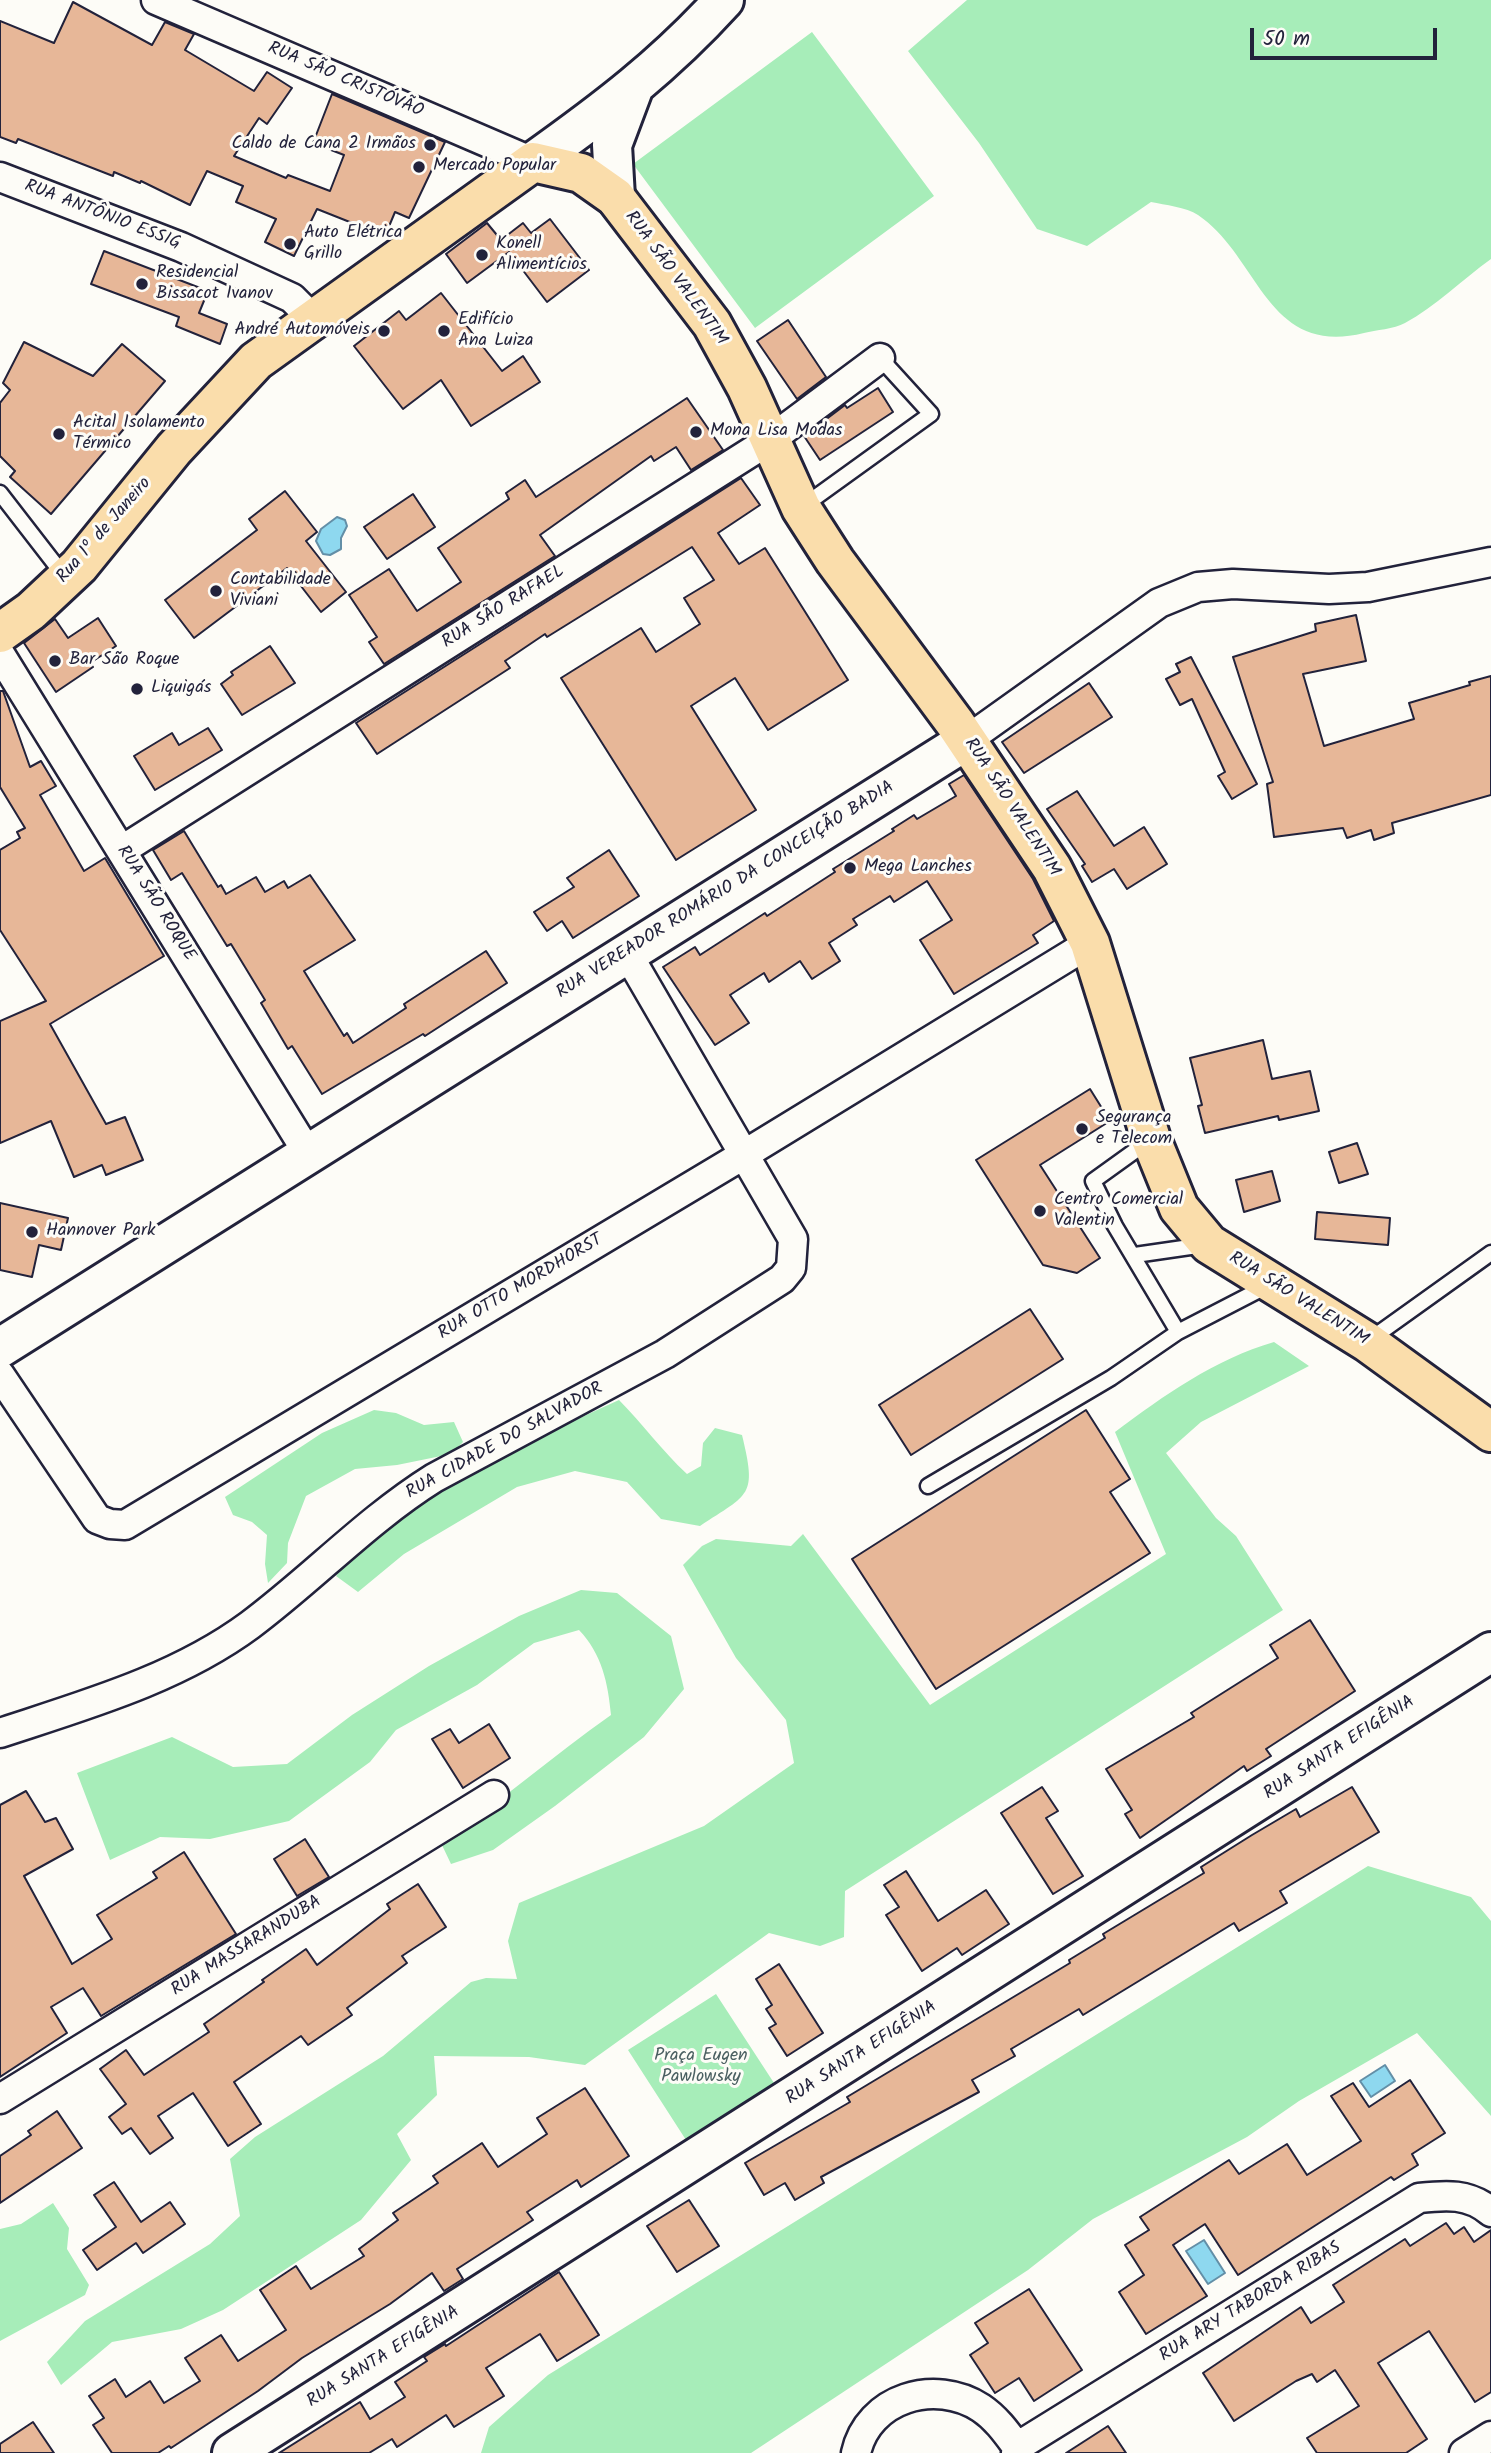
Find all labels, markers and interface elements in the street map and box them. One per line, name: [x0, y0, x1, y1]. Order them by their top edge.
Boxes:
scale bar: [1253, 14, 1440, 58]
text: 50 m: [1263, 23, 1310, 56]
street label: RUA SÃO CRISTÓVÃO: [264, 38, 426, 124]
place label: Caldo de Cana 2 Irmãos: [231, 134, 416, 156]
marker: Caldo de Cana 2 Irmãos: [422, 137, 438, 153]
place label: Mercado Popular: [433, 156, 556, 178]
marker: Mercado Popular: [411, 159, 427, 175]
street label: RUA ANTÔNIO ESSIG: [21, 176, 183, 256]
street label: RUA SÃO VALENTIM: [619, 208, 731, 350]
place label: Auto Elétrica Grillo: [304, 223, 402, 266]
place label: Konell Alimentícios: [496, 234, 587, 276]
marker: Auto Elétrica Grillo: [282, 236, 298, 252]
marker: Konell Alimentícios: [474, 247, 490, 263]
place label: Residencial Bissacot Ivanov: [156, 263, 273, 306]
marker: Residencial Bissacot Ivanov: [134, 276, 150, 292]
place label: Edifício Ana Luiza: [458, 310, 533, 352]
place label: André Automóveis: [235, 320, 370, 342]
marker: André Automóveis: [376, 323, 392, 339]
marker: Edifício Ana Luiza: [436, 323, 452, 339]
place label: Acital Isolamento Térmico: [73, 413, 205, 456]
place label: Mona Lisa Modas: [710, 421, 842, 443]
marker: Mona Lisa Modas: [688, 424, 704, 440]
marker: Acital Isolamento Térmico: [51, 426, 67, 442]
street label: Rua 1º de Janeiro: [53, 474, 157, 588]
street label: RUA SÃO RAFAEL: [439, 562, 569, 654]
place label: Contabilidade Viviani: [230, 570, 331, 612]
marker: Contabilidade Viviani: [208, 583, 224, 599]
place label: Bar São Roque: [69, 650, 179, 672]
marker: Bar São Roque: [47, 653, 63, 669]
place label: Liquigás: [151, 678, 211, 700]
marker: Liquigás: [129, 681, 145, 697]
street label: RUA SÃO VALENTIM: [958, 735, 1064, 881]
street label: RUA VEREADOR ROMÁRIO DA CONCEIÇÃO BADIA: [553, 777, 899, 1005]
street label: RUA SÃO ROQUE: [111, 842, 199, 966]
place label: Mega Lanches: [864, 857, 972, 879]
marker: Mega Lanches: [842, 860, 858, 876]
place label: Segurança e Telecom: [1096, 1108, 1172, 1150]
marker: Segurança e Telecom: [1074, 1121, 1090, 1137]
place label: Centro Comercial Valentin: [1054, 1190, 1183, 1232]
marker: Centro Comercial Valentin: [1032, 1203, 1048, 1219]
place label: Hannover Park: [46, 1221, 155, 1243]
marker: Hannover Park: [24, 1224, 40, 1240]
street label: RUA OTTO MORDHORST: [435, 1230, 607, 1346]
street label: RUA SÃO VALENTIM: [1224, 1248, 1372, 1352]
street label: RUA CIDADE DO SALVADOR: [403, 1379, 607, 1505]
street label: RUA SANTA EFIGÊNIA: [1260, 1692, 1420, 1806]
street label: RUA MASSARANDUBA: [168, 1892, 326, 2002]
street label: RUA SANTA EFIGÊNIA: [782, 1997, 942, 2111]
park label: Praça Eugen Pawlowsky: [654, 2046, 748, 2088]
street label: RUA ARY TABORDA RIBAS: [1156, 2238, 1346, 2368]
street label: RUA SANTA EFIGÊNIA: [304, 2302, 464, 2414]

